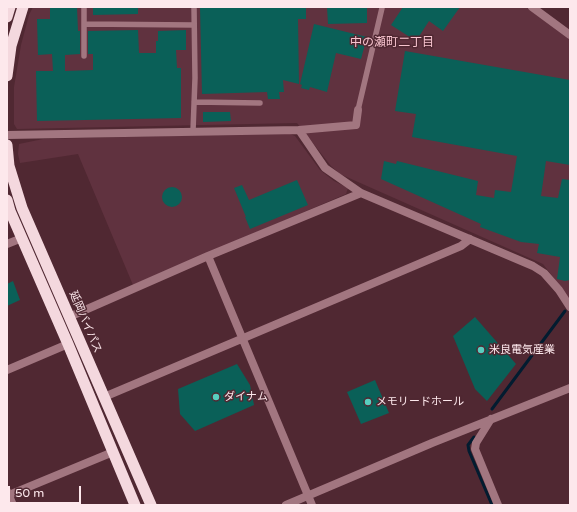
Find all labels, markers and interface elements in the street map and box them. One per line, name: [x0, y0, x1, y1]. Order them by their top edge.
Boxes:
district label: 中の瀬町二丁目: [350, 36, 434, 50]
street label: 延岡バイパス: [66, 289, 104, 355]
place label: 米良電気産業: [489, 343, 555, 357]
marker: 米良電気産業: [476, 345, 486, 355]
place label: ダイナム: [224, 390, 268, 404]
marker: ダイナム: [211, 392, 221, 402]
place label: メモリードホール: [376, 395, 464, 409]
marker: メモリードホール: [363, 397, 373, 407]
scale bar: [10, 478, 83, 504]
text: 50 m: [15, 486, 44, 500]

